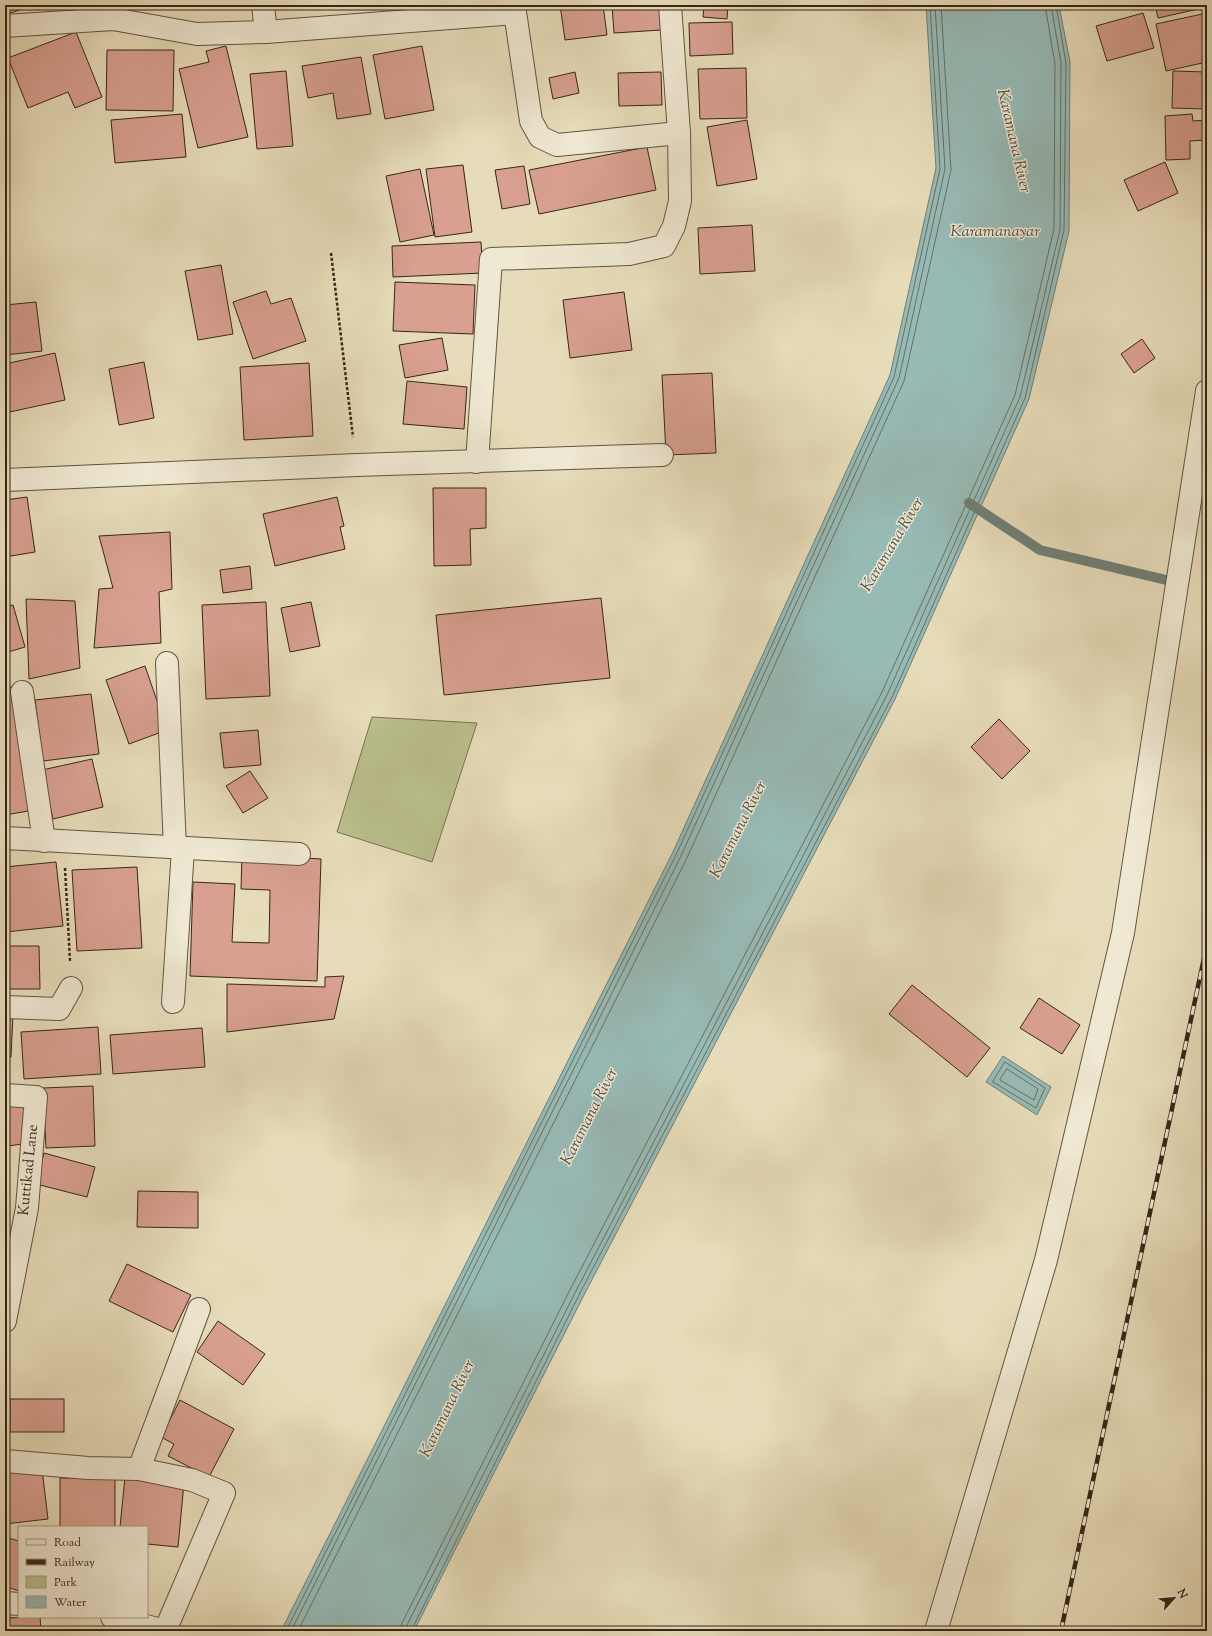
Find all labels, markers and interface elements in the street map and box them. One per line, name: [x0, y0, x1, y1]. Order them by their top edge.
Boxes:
water label: Karamana River: [990, 87, 1036, 196]
water label: Karamanayar: [950, 221, 1040, 244]
water label: Karamana River: [856, 493, 930, 596]
water label: Karamana River: [705, 777, 773, 882]
water label: Karamana River: [556, 1064, 624, 1169]
street label: Kuttikad Lane: [14, 1123, 44, 1217]
water label: Karamana River: [414, 1356, 482, 1462]
legend: [18, 1526, 148, 1618]
text: Road: [54, 1534, 81, 1552]
text: Railway: [54, 1554, 95, 1572]
text: Park: [54, 1574, 77, 1592]
north arrow: [1154, 1578, 1194, 1618]
text: N: [1172, 1585, 1191, 1602]
text: Water: [54, 1594, 87, 1612]

